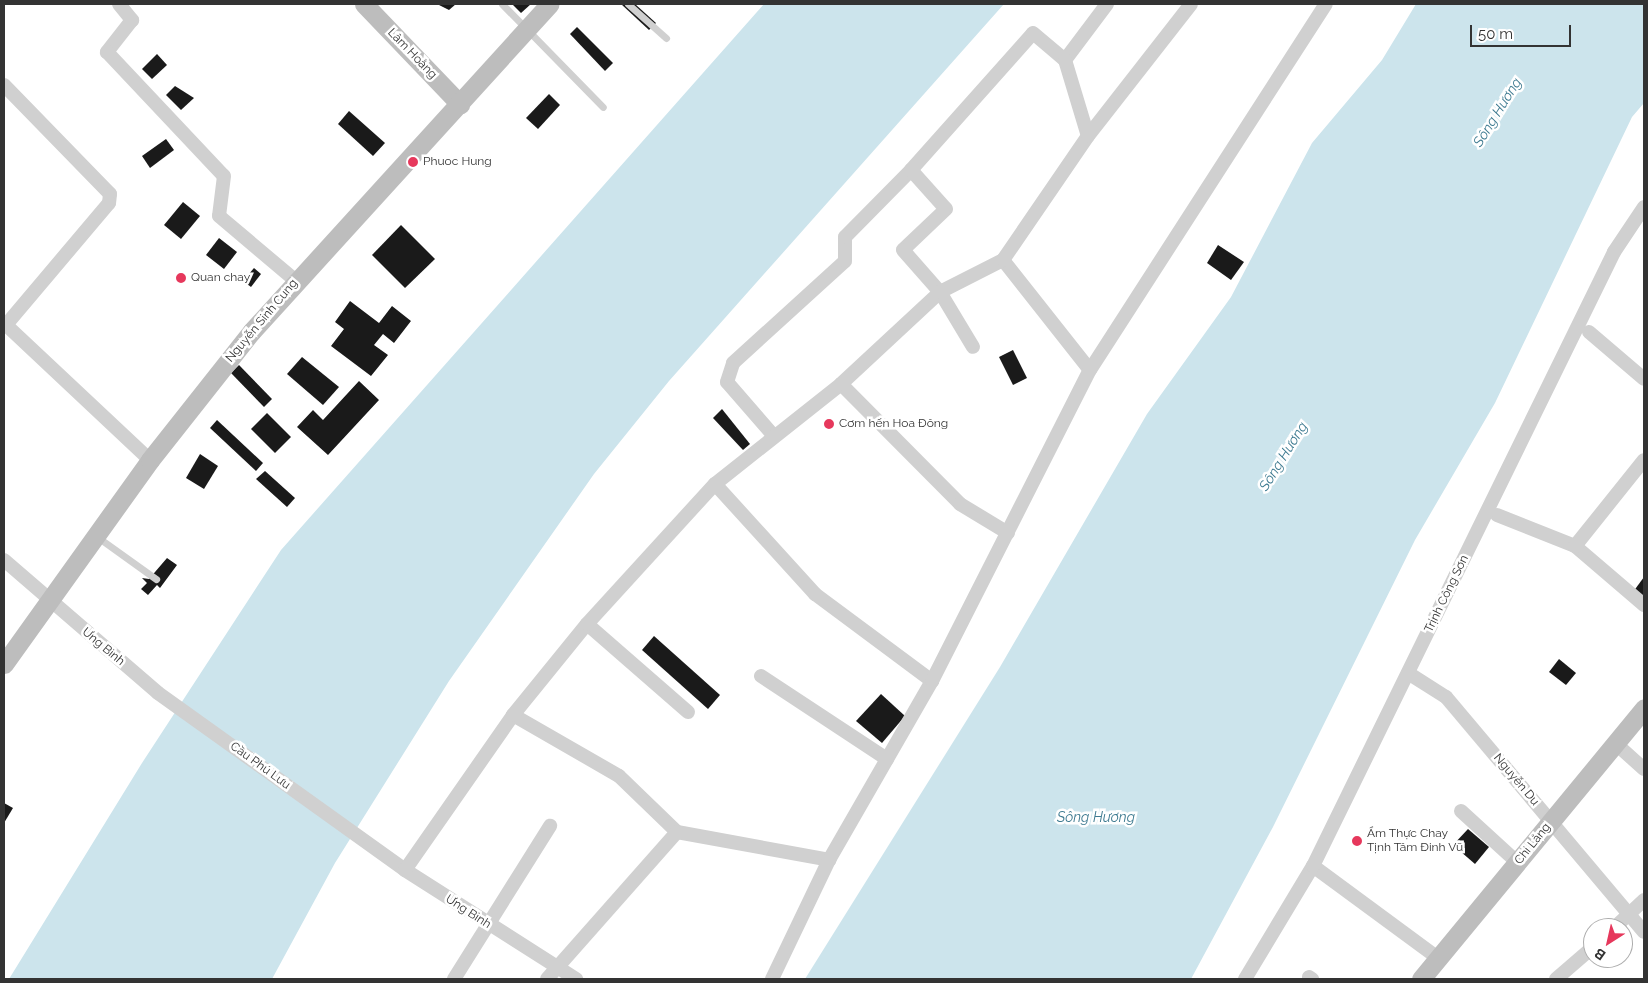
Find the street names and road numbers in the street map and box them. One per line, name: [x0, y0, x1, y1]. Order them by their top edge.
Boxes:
street label: Lâm Hoằng: [384, 26, 440, 82]
street label: Nguyễn Sinh Cung: [223, 277, 301, 365]
street label: Trịnh Công Sơn: [1422, 553, 1472, 635]
street label: Ưng Bình: [79, 625, 127, 669]
street label: Cầu Phú Lưu: [227, 739, 293, 793]
street label: Nguyễn Du: [1490, 751, 1542, 809]
street label: Chi Lăng: [1512, 820, 1554, 868]
street label: Ưng Bình: [443, 892, 493, 932]

